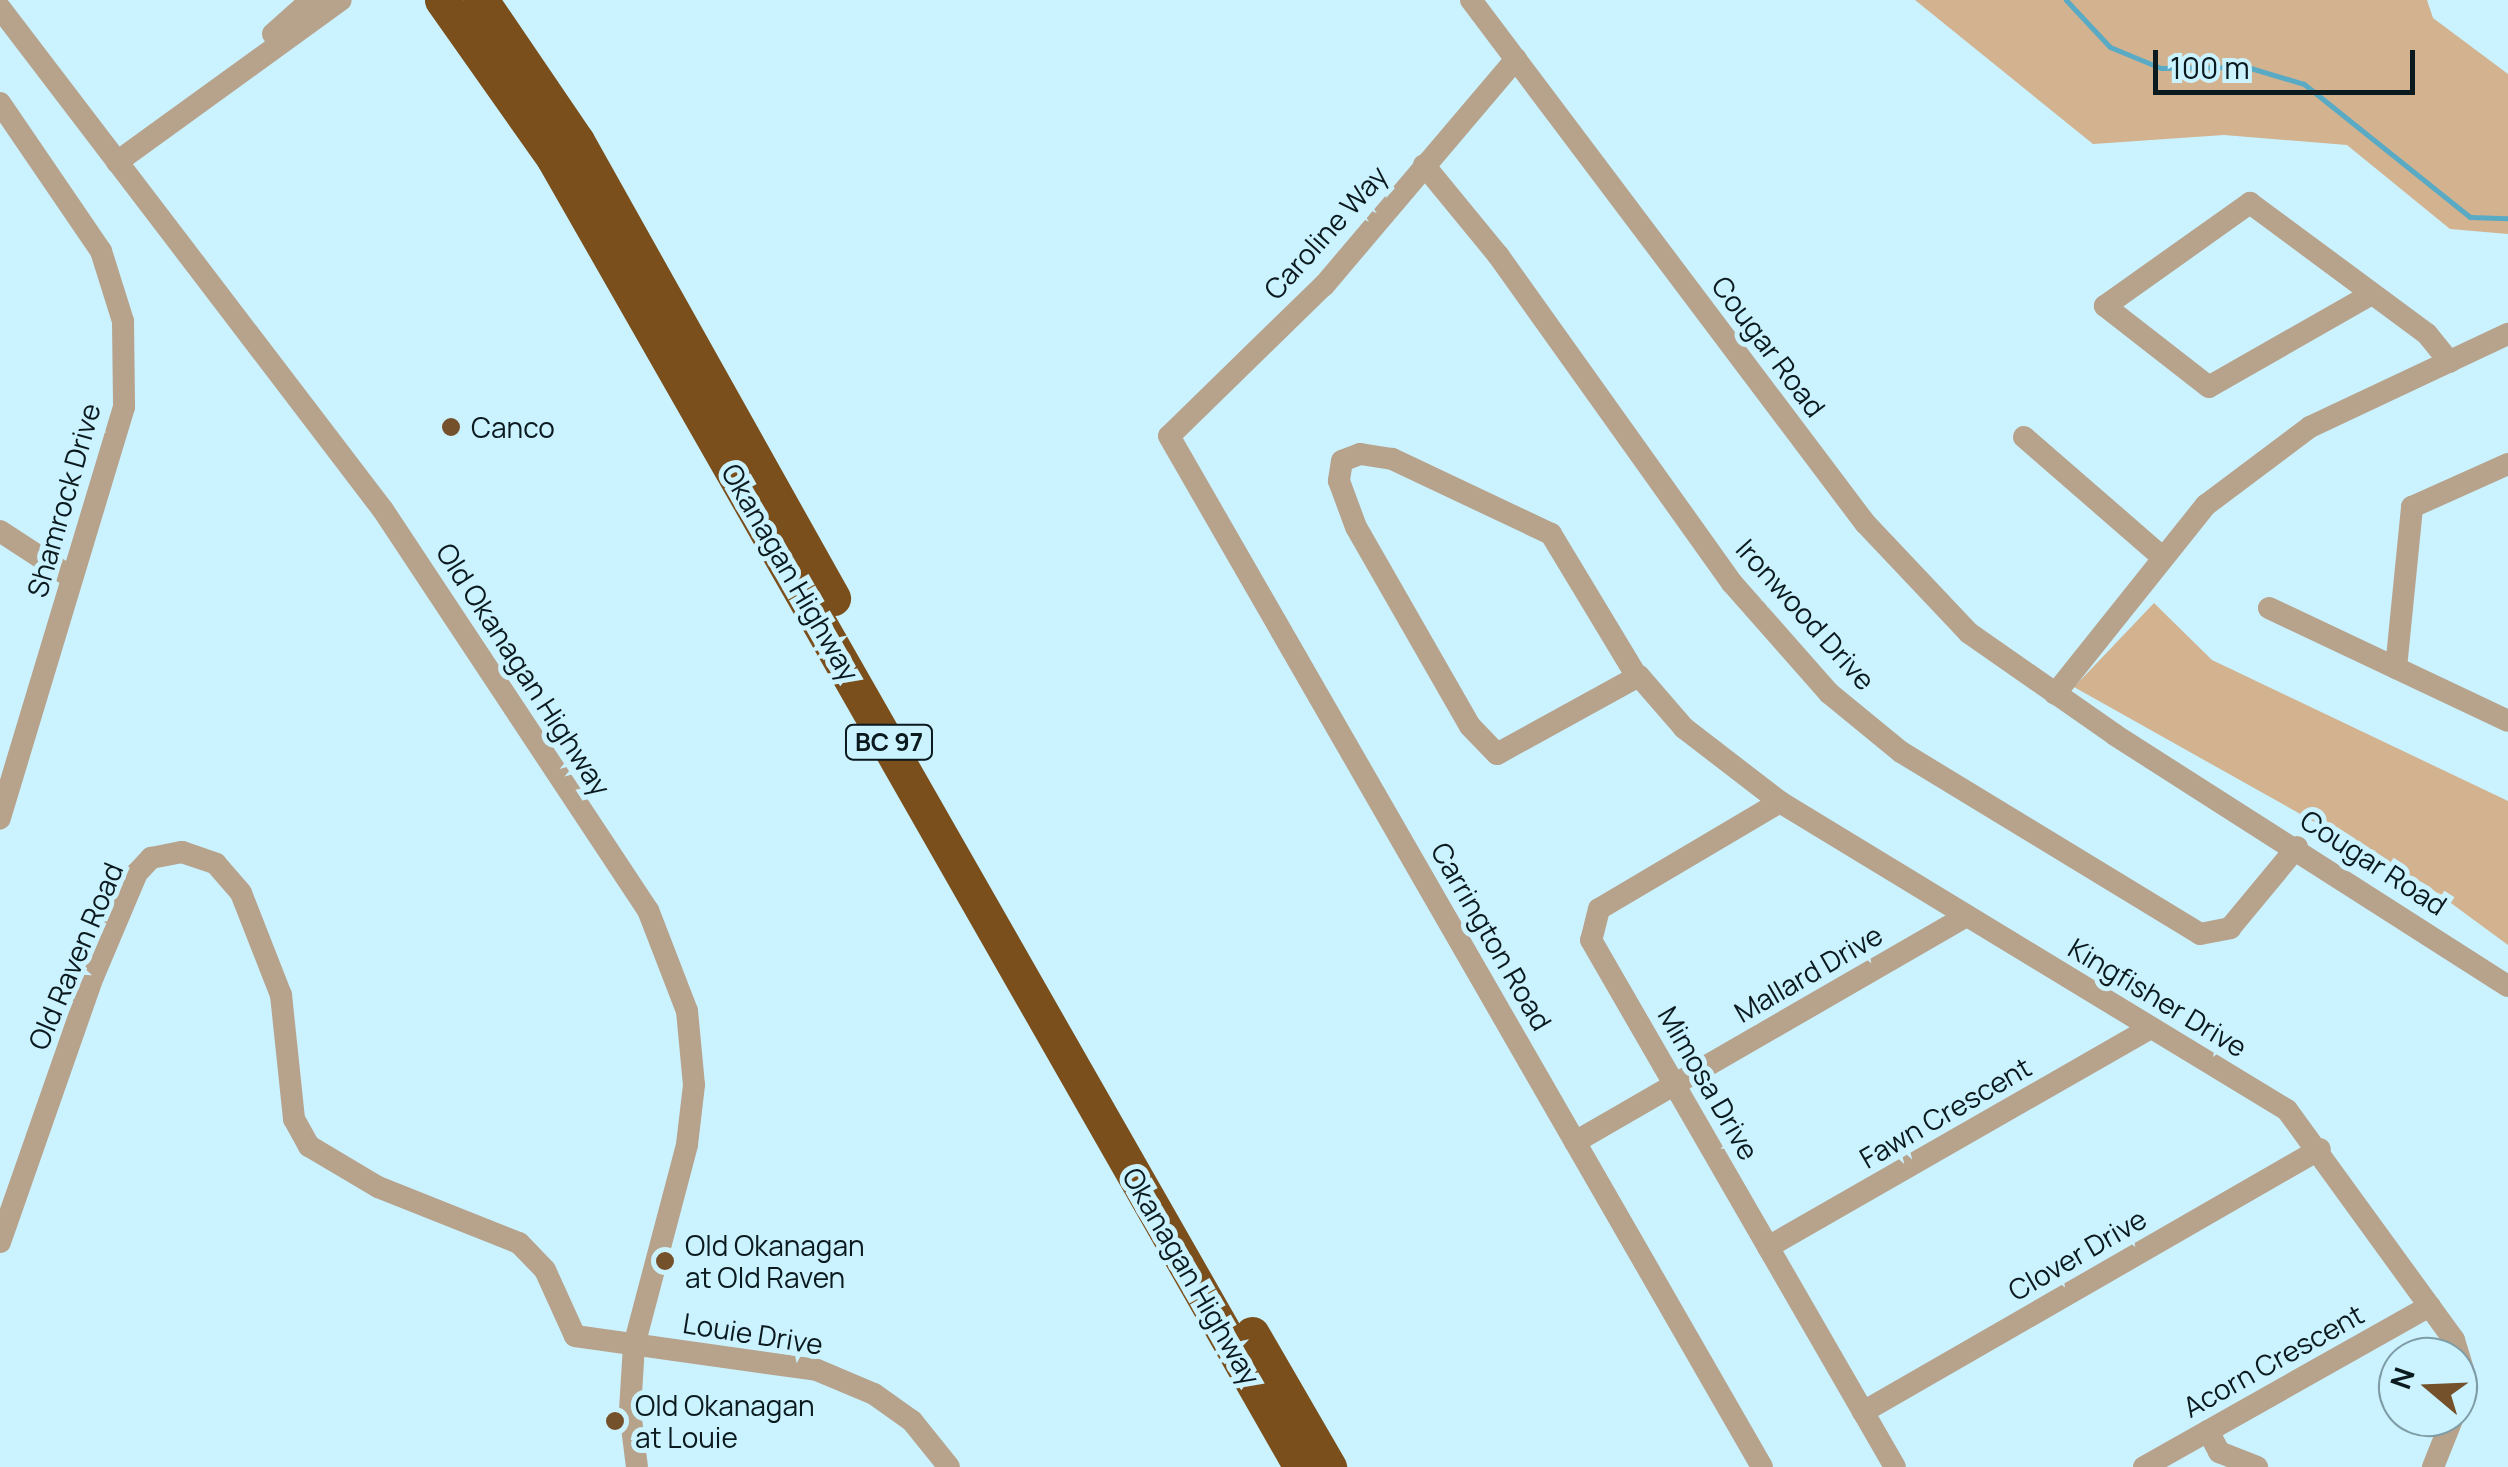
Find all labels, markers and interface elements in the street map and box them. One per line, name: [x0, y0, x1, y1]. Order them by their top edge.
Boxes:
scale bar: [2158, 30, 2420, 92]
text: 100 m: [2170, 47, 2250, 88]
street label: Caroline Way: [1256, 158, 1394, 306]
street label: Cougar Road: [1705, 269, 1833, 423]
street label: Shamrock Drive: [19, 399, 107, 601]
place label: Canco: [471, 410, 555, 444]
marker: Canco: [440, 416, 462, 438]
street label: Okanagan Highway: [715, 457, 867, 687]
street label: Ironwood Drive: [1730, 532, 1882, 696]
street label: Old Okanagan Highway: [430, 536, 618, 802]
road number: BC 97: [844, 722, 934, 762]
street label: Cougar Road: [2295, 802, 2453, 922]
street label: Carrington Road: [1425, 836, 1559, 1036]
street label: Old Raven Road: [20, 857, 130, 1055]
street label: Mallard Drive: [1728, 917, 1888, 1029]
street label: Kingfisher Drive: [2063, 931, 2253, 1063]
street label: Mimosa Drive: [1652, 1000, 1766, 1166]
street label: Fawn Crescent: [1853, 1049, 2037, 1175]
street label: Okanagan Highway: [1116, 1161, 1268, 1391]
street label: Clover Drive: [2002, 1201, 2152, 1307]
place label: Old Okanagan at Old Raven: [685, 1228, 865, 1294]
marker: Old Okanagan at Old Raven: [654, 1250, 676, 1272]
street label: Acorn Crescent: [2177, 1296, 2369, 1424]
street label: Louie Drive: [681, 1305, 825, 1361]
north arrow: [2378, 1337, 2478, 1437]
text: N: [2380, 1362, 2423, 1394]
place label: Old Okanagan at Louie: [635, 1388, 815, 1454]
marker: Old Okanagan at Louie: [604, 1410, 626, 1432]

